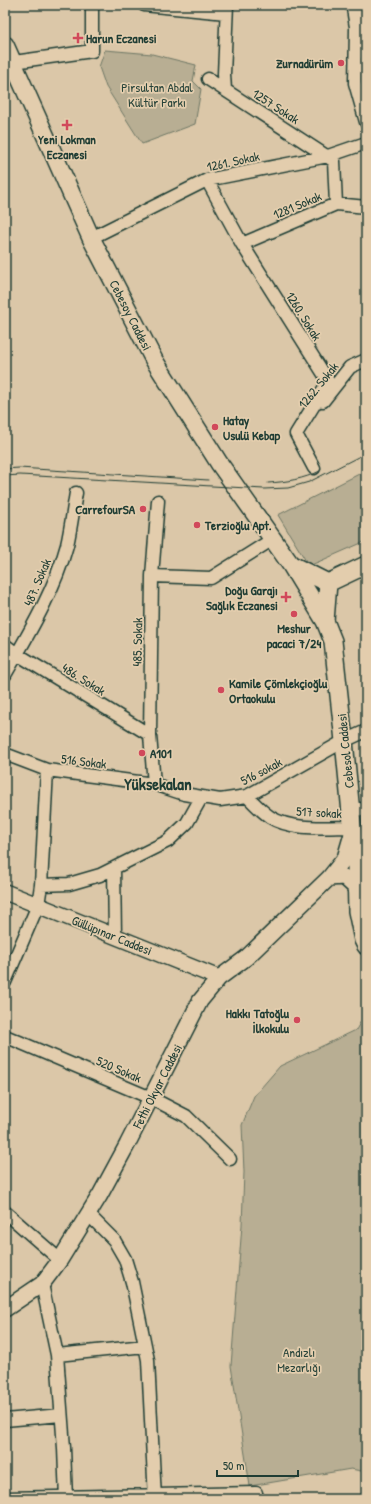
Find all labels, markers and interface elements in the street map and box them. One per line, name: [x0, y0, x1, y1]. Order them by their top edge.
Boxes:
place label: Harun Eczanesi: [86, 29, 157, 47]
marker: Harun Eczanesi: [73, 33, 83, 43]
place label: Zurnadürüm: [276, 54, 333, 72]
marker: Zurnadürüm: [336, 58, 346, 68]
park label: Pirsultan Abdal Kültür Parkı: [121, 78, 193, 111]
street label: 1257 Sokak: [249, 84, 304, 128]
marker: Yeni Lokman Eczanesi: [62, 120, 72, 130]
place label: Yeni Lokman Eczanesi: [38, 130, 96, 163]
street label: 1261. Sokak: [205, 147, 262, 175]
street label: 1281 Sokak: [270, 186, 325, 223]
street label: Cebesoy Caddesi: [105, 277, 157, 353]
street label: 1260. Sokak: [282, 288, 326, 344]
street label: 1262. Sokak: [294, 358, 343, 412]
place label: Hatay Usulü Kebap: [223, 411, 280, 445]
marker: Hatay Usulü Kebap: [210, 422, 220, 432]
place label: CarrefourSA: [75, 500, 136, 518]
marker: CarrefourSA: [138, 504, 148, 514]
place label: Terzioğlu Apt.: [204, 516, 272, 535]
marker: Terzioğlu Apt.: [192, 520, 202, 530]
street label: 487. Sokak: [19, 555, 55, 608]
place label: Doğu Garajı Sağlık Eczanesi: [206, 581, 278, 615]
marker: Doğu Garajı Sağlık Eczanesi: [281, 592, 291, 602]
marker: Meshur pacaci 7/24: [289, 609, 299, 619]
street label: 485. Sokak: [128, 617, 146, 667]
place label: Meshur pacaci 7/24: [267, 619, 321, 653]
street label: 486. Sokak: [59, 659, 110, 700]
place label: Kamile Çömlekçioğlu Ortaokulu: [229, 674, 328, 707]
marker: Kamile Çömlekçioğlu Ortaokulu: [216, 685, 226, 695]
street label: Cebesol Caddesi: [332, 713, 358, 789]
place label: A101: [150, 744, 172, 762]
marker: A101: [137, 748, 147, 758]
street label: 516 Sokak: [60, 749, 108, 773]
street label: 516 sokak: [237, 752, 285, 789]
district label: Yüksekalan: [124, 772, 192, 795]
street label: 517 sokak: [296, 802, 343, 822]
street label: Güllüpınar Caddesi: [69, 911, 155, 959]
place label: Hakkı Tatoğlu İlkokulu: [226, 1004, 290, 1037]
marker: Hakkı Tatoğlu İlkokulu: [292, 1015, 302, 1025]
street label: Fethi Okyar Caddesi: [128, 1041, 186, 1132]
street label: 520 Sokak: [94, 1051, 145, 1087]
park label: Andızlı Mezarlığı: [277, 1343, 321, 1376]
scale bar: [217, 1452, 298, 1478]
text: 50 m: [223, 1457, 244, 1474]

